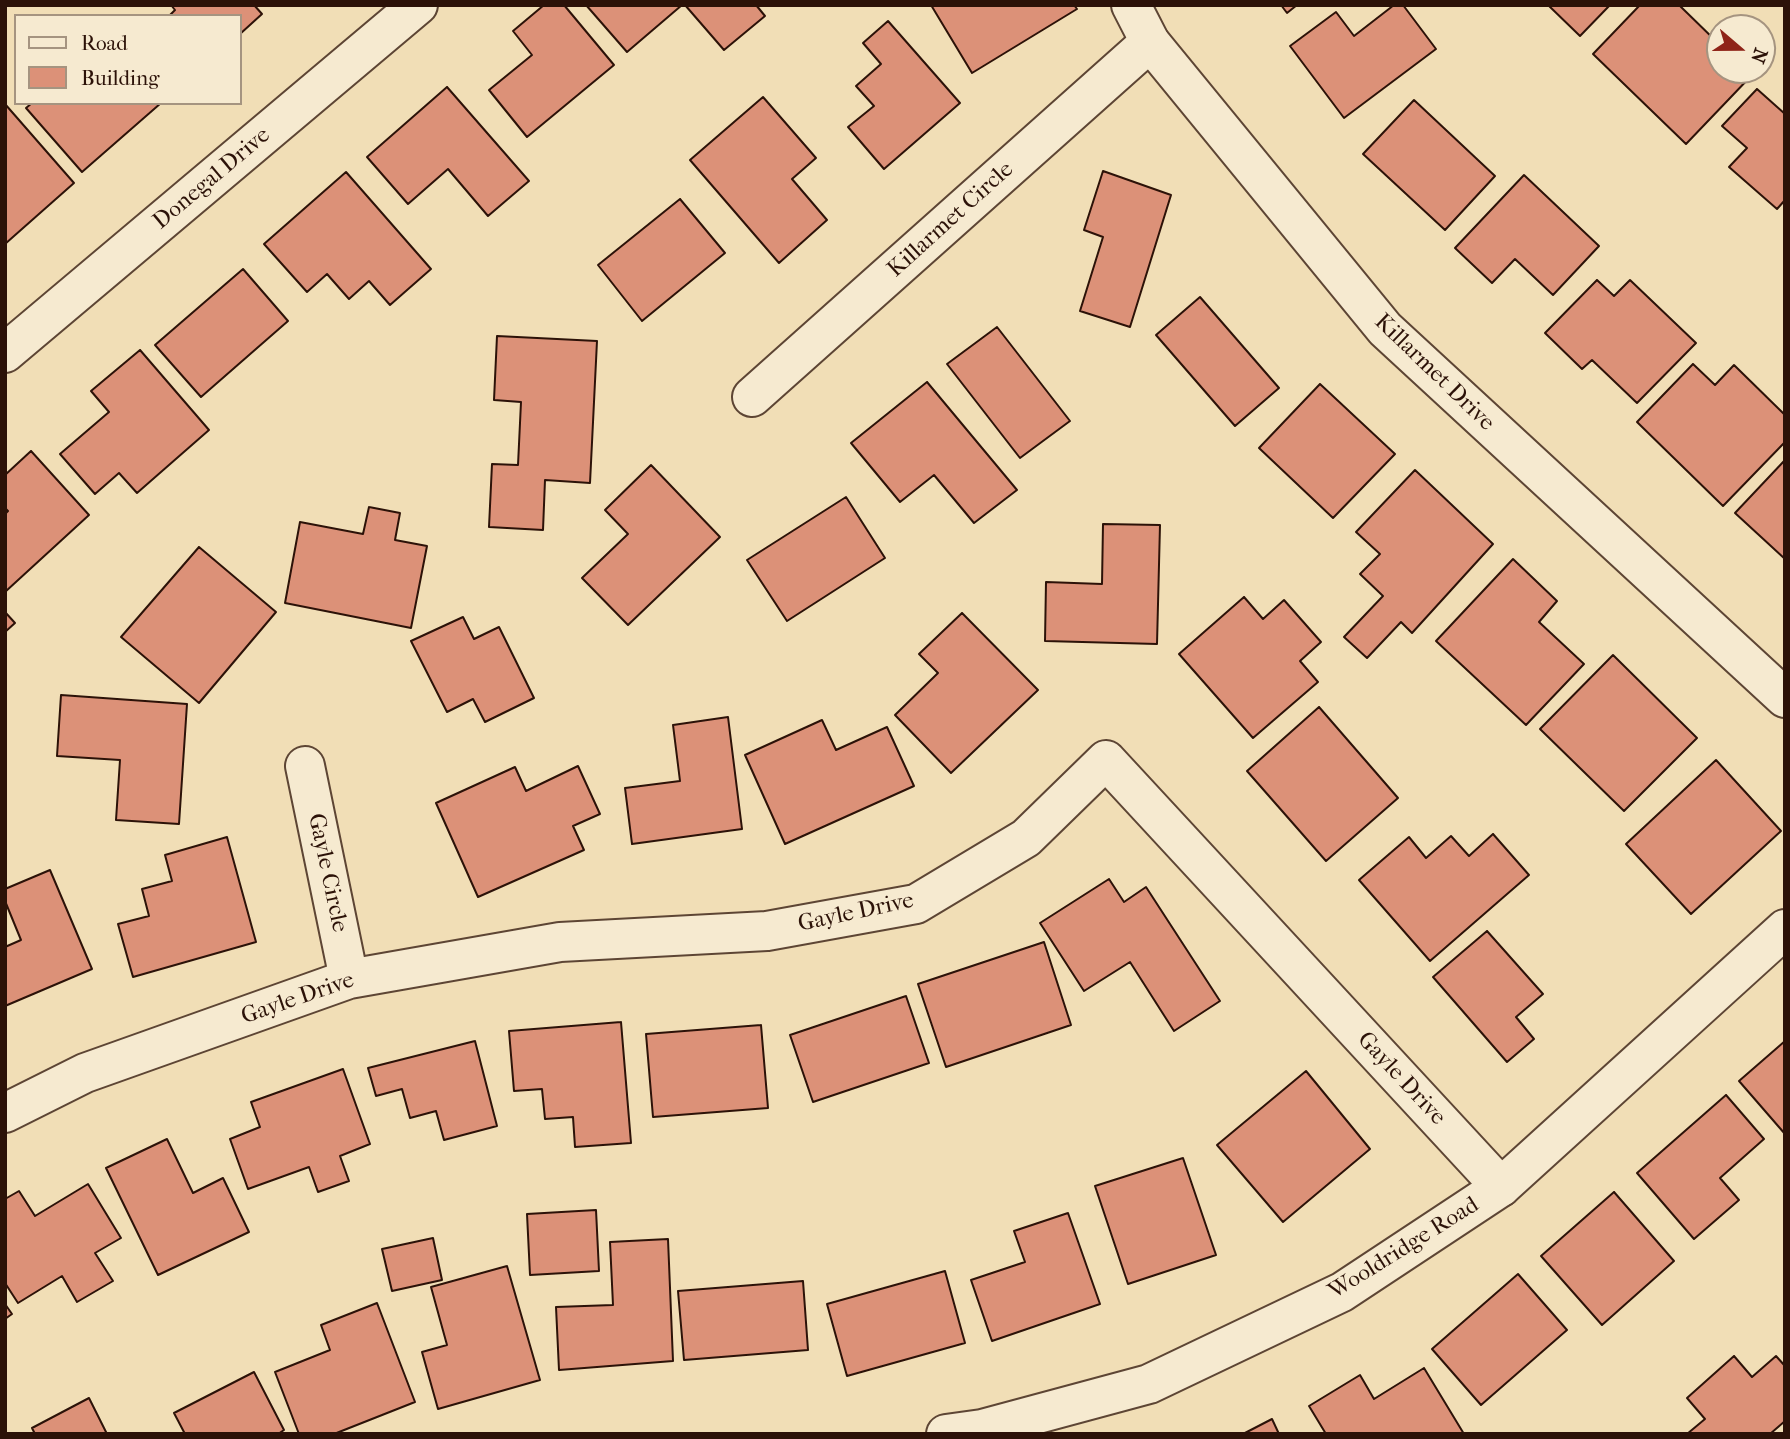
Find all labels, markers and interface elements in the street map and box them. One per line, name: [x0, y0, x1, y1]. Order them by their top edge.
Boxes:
legend: [14, 14, 242, 105]
north arrow: [1706, 14, 1776, 84]
text: Road: [81, 31, 128, 55]
text: N: [1746, 45, 1772, 66]
text: Building: [81, 66, 159, 90]
street label: Donegal Drive: [148, 122, 276, 236]
street label: Killarmet Circle: [882, 156, 1020, 284]
street label: Killarmet Drive: [1368, 309, 1500, 437]
street label: Gayle Circle: [301, 811, 353, 935]
street label: Gayle Drive: [796, 887, 916, 939]
street label: Gayle Drive: [238, 967, 358, 1031]
street label: Gayle Drive: [1351, 1027, 1451, 1131]
street label: Wooldridge Road: [1324, 1192, 1484, 1306]

